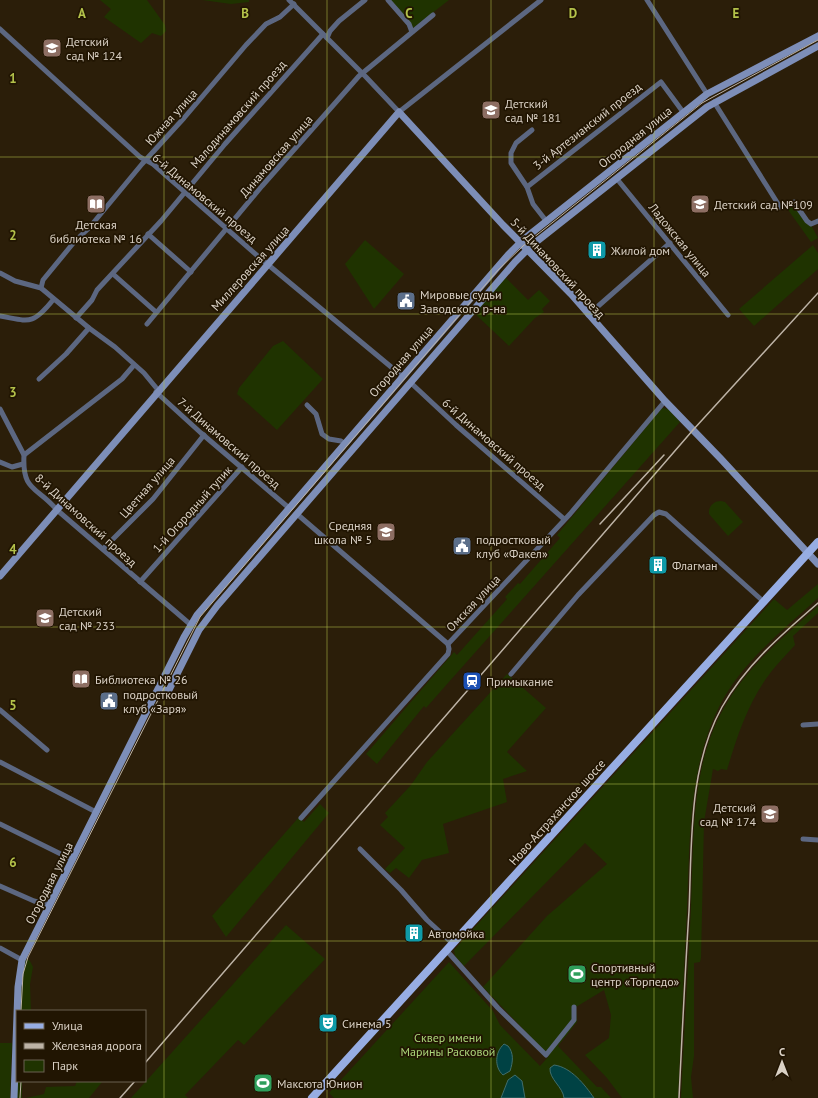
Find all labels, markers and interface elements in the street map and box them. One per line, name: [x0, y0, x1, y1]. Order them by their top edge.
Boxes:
text: A: [78, 5, 86, 22]
text: B: [241, 5, 249, 22]
text: C: [405, 5, 413, 22]
text: D: [569, 5, 577, 22]
text: E: [733, 5, 740, 22]
place label: Детский сад № 124: [66, 34, 123, 63]
school or university icon: Детский сад № 124: [41, 37, 63, 59]
street label: Малодинамовский проезд: [187, 57, 289, 171]
text: 1: [9, 70, 17, 87]
street label: 3-й Артезианский проезд: [530, 79, 644, 173]
street label: Южная улица: [142, 86, 200, 148]
place label: Детский сад № 181: [505, 96, 561, 125]
school or university icon: Детский сад № 181: [480, 99, 502, 121]
street label: Огородная улица: [595, 103, 675, 171]
street label: Динамовская улица: [236, 112, 316, 200]
street label: 6-й Динамовский проезд: [150, 150, 261, 247]
library icon: Детская библиотека № 16: [85, 193, 107, 215]
school or university icon: Детский сад №109: [689, 193, 711, 215]
place label: Детский сад №109: [714, 197, 813, 212]
street label: Ладожская улица: [645, 199, 714, 280]
street label: 5-й Динамовский проезд: [507, 215, 609, 322]
place label: Детская библиотека № 16: [50, 217, 142, 246]
street label: Миллеровская улица: [208, 222, 292, 314]
text: 2: [9, 227, 17, 244]
building icon: Жилой дом: [586, 239, 608, 261]
place label: Жилой дом: [610, 243, 670, 258]
place label: Мировые судьи Заводского р-на: [420, 287, 506, 316]
public building icon: Мировые судьи Заводского р-на: [395, 290, 417, 312]
street label: Огородная улица: [366, 322, 436, 400]
text: 3: [9, 384, 17, 401]
street label: 7-й Динамовский проезд: [174, 394, 284, 492]
street label: 6-й Динамовский проезд: [439, 395, 549, 493]
street label: Цветная улица: [116, 453, 178, 521]
street label: 1-й Огородный тупик: [149, 462, 235, 556]
street label: 8-й Динамовский проезд: [32, 470, 140, 570]
place label: Средняя школа № 5: [314, 518, 372, 547]
school or university icon: Средняя школа № 5: [375, 521, 397, 543]
place label: подростковый клуб «Факел»: [476, 532, 551, 561]
public building icon: подростковый клуб «Факел»: [451, 535, 473, 557]
text: 4: [9, 541, 17, 558]
building icon: Флагман: [647, 554, 669, 576]
place label: Флагман: [672, 558, 718, 573]
street label: Омская улица: [443, 571, 503, 635]
place label: Детский сад № 233: [59, 604, 115, 633]
school or university icon: Детский сад № 233: [34, 607, 56, 629]
library icon: Библиотека № 26: [70, 668, 92, 690]
station icon: Примыкание: [461, 670, 483, 692]
place label: Библиотека № 26: [95, 672, 187, 687]
place label: Примыкание: [486, 674, 553, 689]
place label: подростковый клуб «Заря»: [123, 687, 198, 716]
public building icon: подростковый клуб «Заря»: [98, 690, 120, 712]
text: 5: [9, 697, 17, 714]
street label: Ново-Астраханское шоссе: [506, 756, 608, 868]
place label: Детский сад № 174: [700, 800, 756, 829]
school or university icon: Детский сад № 174: [759, 803, 781, 825]
street label: Огородная улица: [22, 839, 76, 927]
text: 6: [9, 854, 17, 871]
building icon: Автомойка: [403, 922, 425, 944]
place label: Автомойка: [428, 926, 484, 941]
place label: Спортивный центр «Торпедо»: [591, 960, 680, 989]
sports icon: Спортивный центр «Торпедо»: [566, 963, 588, 985]
legend: [16, 1010, 146, 1082]
theatre icon: Синема 5: [317, 1012, 339, 1034]
place label: Синема 5: [342, 1016, 391, 1031]
text: Улица: [52, 1018, 83, 1033]
park label: Сквер имени Марины Расковой: [401, 1030, 495, 1059]
text: Железная дорога: [51, 1038, 142, 1053]
north arrow: [762, 1042, 802, 1082]
text: С: [779, 1045, 785, 1059]
text: Парк: [52, 1058, 78, 1073]
sports icon: Максюта Юнион: [252, 1072, 274, 1094]
place label: Максюта Юнион: [277, 1076, 363, 1091]

